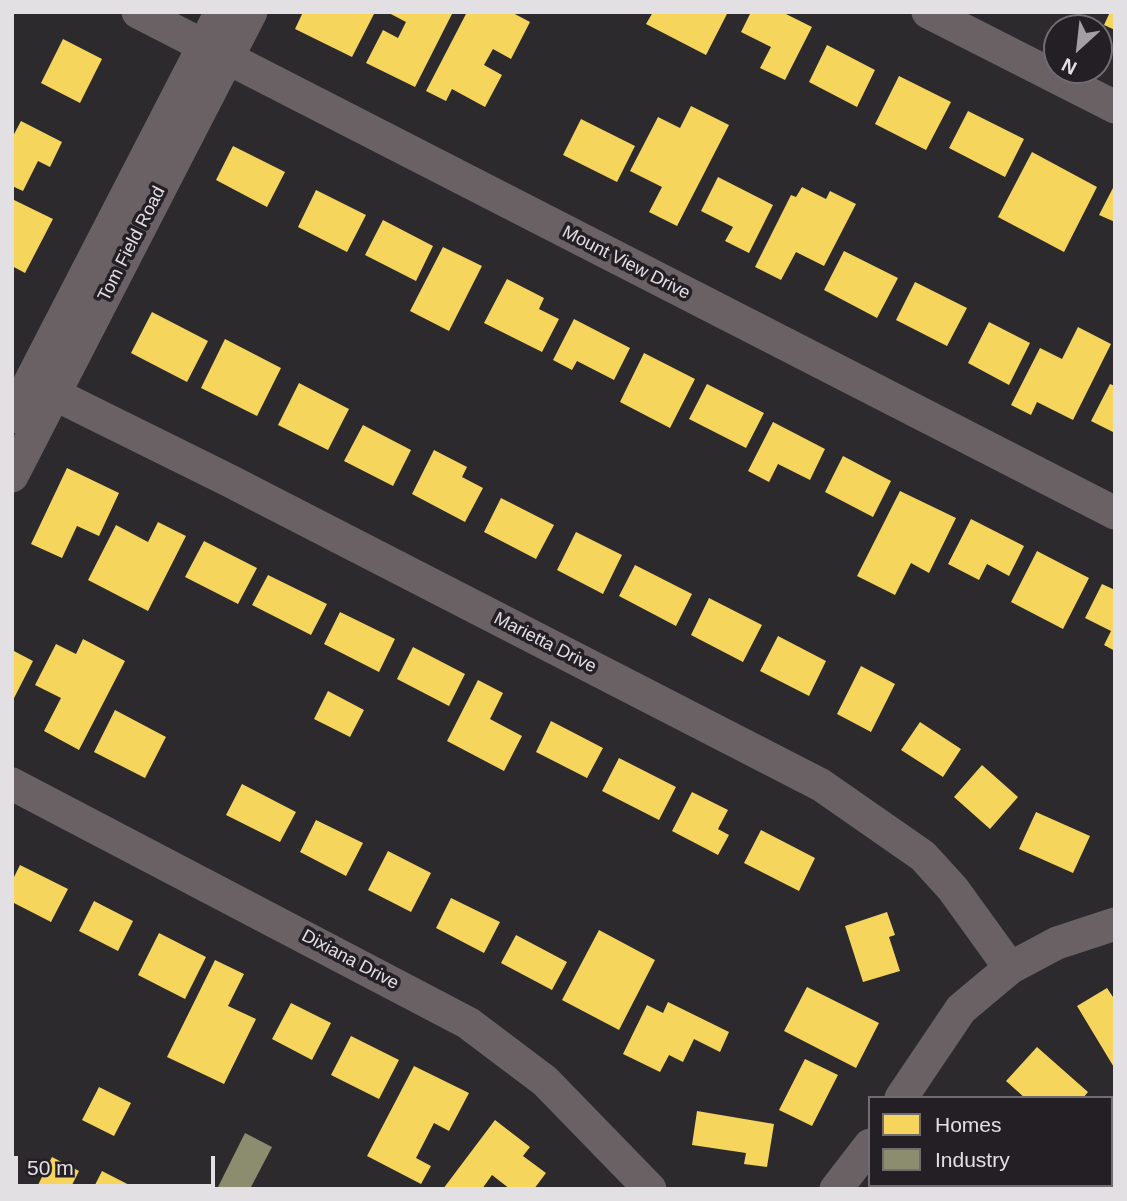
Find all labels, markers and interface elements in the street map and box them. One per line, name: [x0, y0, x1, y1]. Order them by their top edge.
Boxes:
north arrow: [1043, 14, 1113, 84]
text: N: [1058, 54, 1080, 79]
street label: Tom Field Road: [94, 183, 170, 305]
street label: Mount View Drive: [558, 221, 694, 305]
street label: Marietta Drive: [490, 608, 600, 678]
street label: Dixiana Drive: [298, 925, 402, 995]
legend: [868, 1096, 1113, 1187]
text: Homes: [935, 1113, 1002, 1136]
scale bar: [18, 1142, 219, 1186]
text: Industry: [935, 1148, 1010, 1171]
text: 50 m: [27, 1156, 74, 1179]

